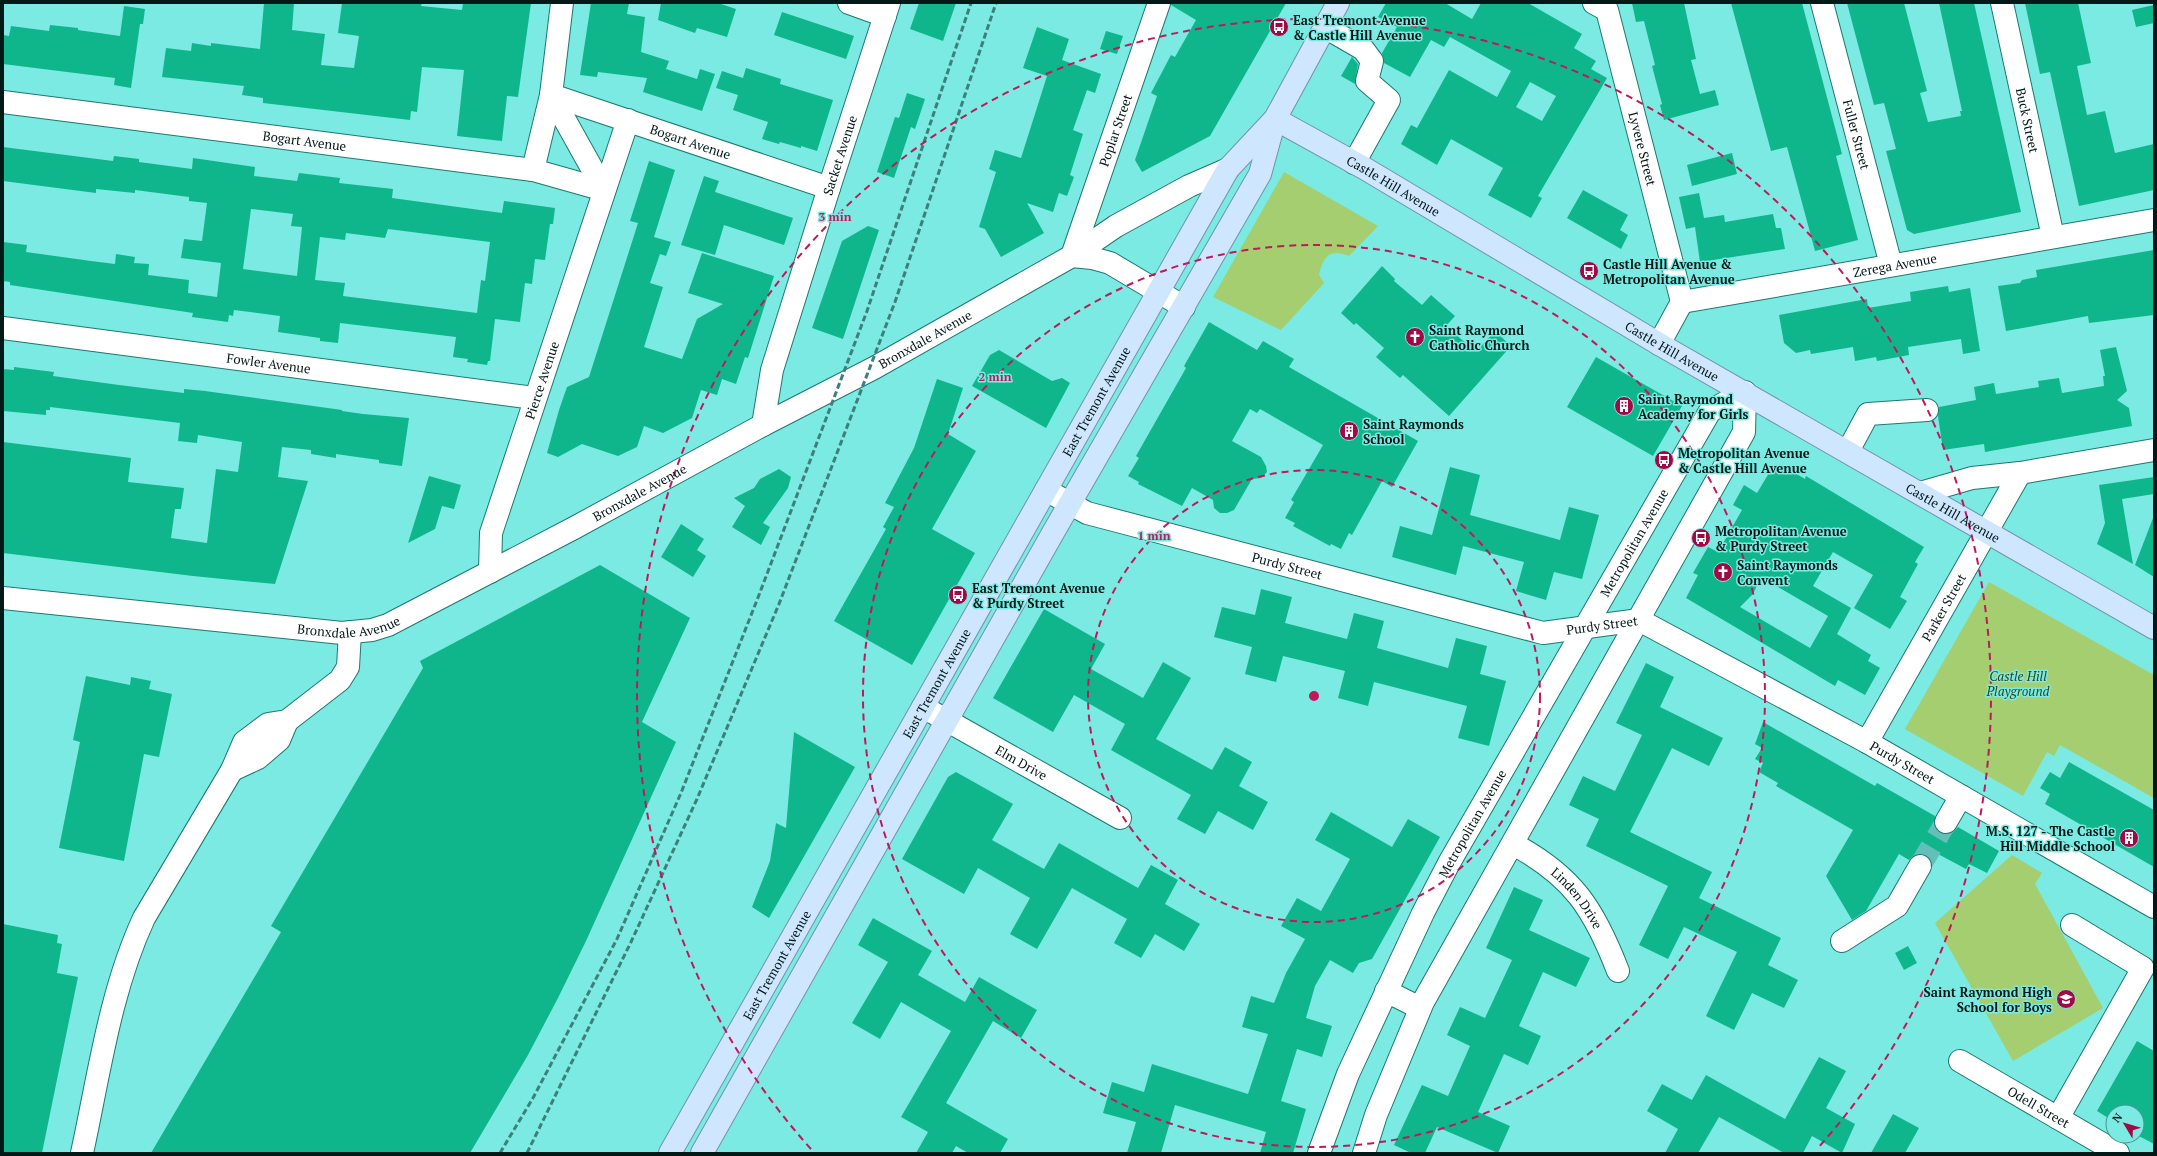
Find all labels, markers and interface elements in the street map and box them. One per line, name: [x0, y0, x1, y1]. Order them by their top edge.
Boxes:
place label: East Tremont Avenue & Castle Hill Avenue: [1293, 11, 1426, 44]
bus stop icon: East Tremont Avenue & Castle Hill Avenue: [1268, 16, 1290, 38]
street label: Buck Street: [2012, 86, 2043, 155]
street label: Poplar Street: [1094, 92, 1136, 169]
street label: Fuller Street: [1839, 97, 1875, 172]
street label: Lyvere Street: [1624, 110, 1661, 188]
street label: Sacket Avenue: [818, 113, 861, 197]
street label: Bogart Avenue: [648, 120, 733, 163]
street label: Bogart Avenue: [262, 126, 347, 155]
street label: Castle Hill Avenue: [1343, 151, 1444, 220]
text: 3 min: [819, 209, 852, 224]
street label: Zerega Avenue: [1852, 249, 1938, 281]
place label: Castle Hill Avenue & Metropolitan Avenue: [1603, 255, 1735, 288]
bus stop icon: Castle Hill Avenue & Metropolitan Avenue: [1578, 260, 1600, 282]
street label: Bronxdale Avenue: [875, 306, 975, 373]
street label: Castle Hill Avenue: [1622, 317, 1722, 386]
place label: Saint Raymond Catholic Church: [1429, 321, 1530, 354]
church icon: Saint Raymond Catholic Church: [1404, 326, 1426, 348]
street label: Pierce Avenue: [520, 339, 563, 422]
street label: East Tremont Avenue: [1058, 343, 1134, 460]
street label: Fowler Avenue: [226, 349, 312, 377]
text: 2 min: [979, 369, 1012, 384]
place label: Saint Raymond Academy for Girls: [1638, 390, 1749, 423]
building icon: Saint Raymond Academy for Girls: [1613, 395, 1635, 417]
place label: Saint Raymonds School: [1363, 415, 1464, 448]
building icon: Saint Raymonds School: [1338, 420, 1360, 442]
place label: Metropolitan Avenue & Castle Hill Avenue: [1678, 444, 1810, 477]
bus stop icon: Metropolitan Avenue & Castle Hill Avenue: [1653, 449, 1675, 471]
street label: Bronxdale Avenue: [589, 459, 690, 525]
street label: Castle Hill Avenue: [1903, 479, 2003, 547]
street label: Metropolitan Avenue: [1596, 485, 1672, 600]
place label: Metropolitan Avenue & Purdy Street: [1715, 522, 1847, 555]
bus stop icon: Metropolitan Avenue & Purdy Street: [1690, 527, 1712, 549]
text: 1 min: [1138, 528, 1171, 543]
street label: Purdy Street: [1250, 548, 1324, 584]
place label: Saint Raymonds Convent: [1737, 556, 1838, 589]
church icon: Saint Raymonds Convent: [1712, 561, 1734, 583]
street label: Parker Street: [1917, 570, 1970, 644]
place label: East Tremont Avenue & Purdy Street: [972, 579, 1105, 612]
bus stop icon: East Tremont Avenue & Purdy Street: [947, 584, 969, 606]
street label: Bronxdale Avenue: [296, 611, 403, 642]
street label: Purdy Street: [1565, 611, 1639, 639]
street label: East Tremont Avenue: [898, 625, 975, 741]
park label: Castle Hill Playground: [1985, 667, 2051, 700]
centre of rings: [1307, 689, 1321, 703]
street label: Purdy Street: [1867, 737, 1938, 788]
street label: Elm Drive: [992, 741, 1051, 784]
street label: Metropolitan Avenue: [1434, 766, 1510, 881]
place label: M.S. 127 - The Castle Hill Middle School: [1986, 822, 2115, 855]
building icon: M.S. 127 - The Castle Hill Middle School: [2118, 827, 2140, 849]
street label: Linden Drive: [1547, 863, 1607, 932]
street label: East Tremont Avenue: [738, 907, 815, 1023]
place label: Saint Raymond High School for Boys: [1924, 983, 2053, 1016]
school or university icon: Saint Raymond High School for Boys: [2055, 988, 2077, 1010]
street label: Odell Street: [2004, 1082, 2073, 1132]
north arrow: [2105, 1104, 2145, 1144]
text: N: [2109, 1110, 2126, 1125]

